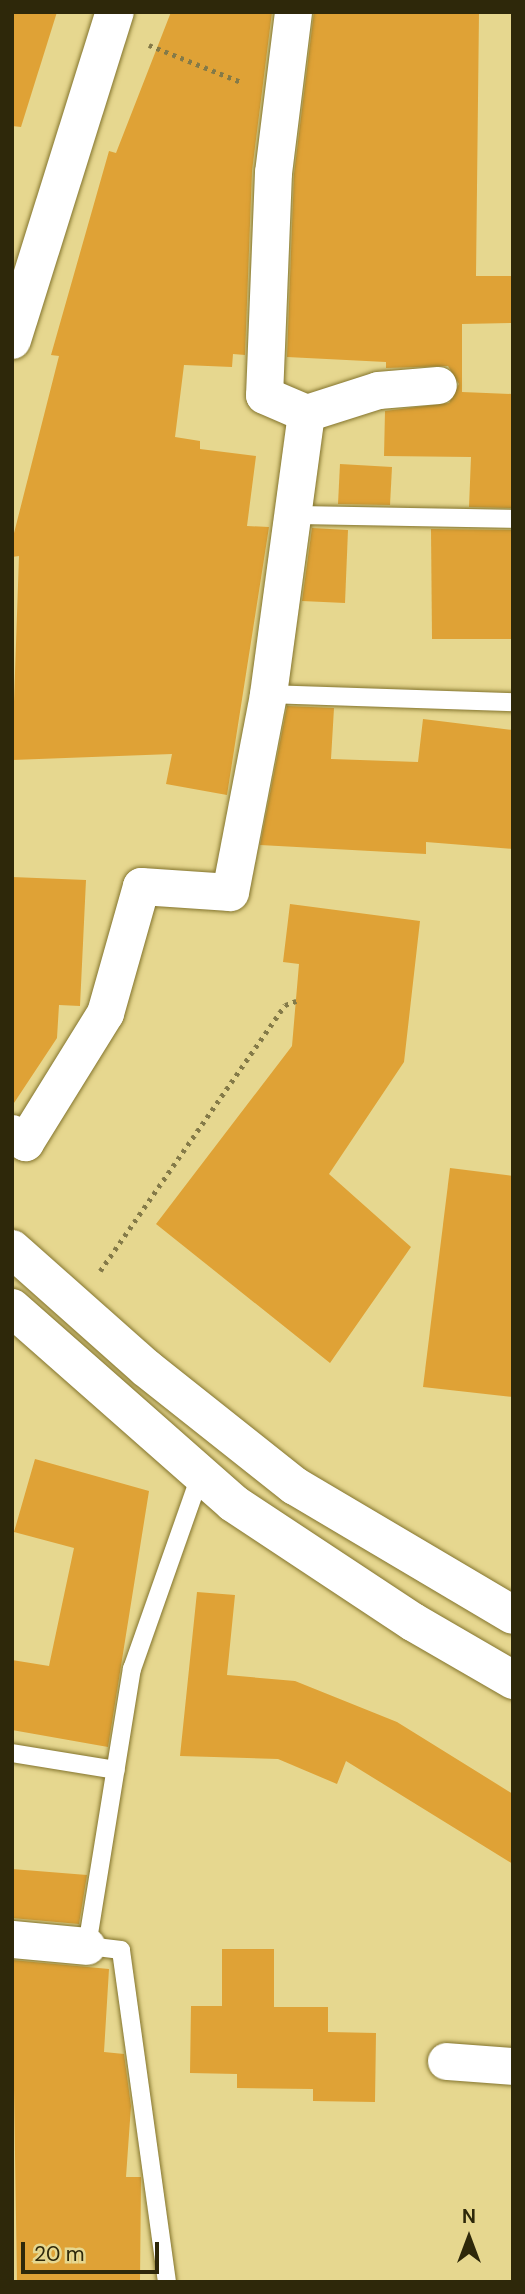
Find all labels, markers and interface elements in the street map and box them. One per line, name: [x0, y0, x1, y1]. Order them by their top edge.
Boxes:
north arrow: [434, 2203, 504, 2273]
text: N: [462, 2204, 476, 2229]
scale bar: [24, 2228, 163, 2272]
text: 20 m: [34, 2240, 85, 2268]

